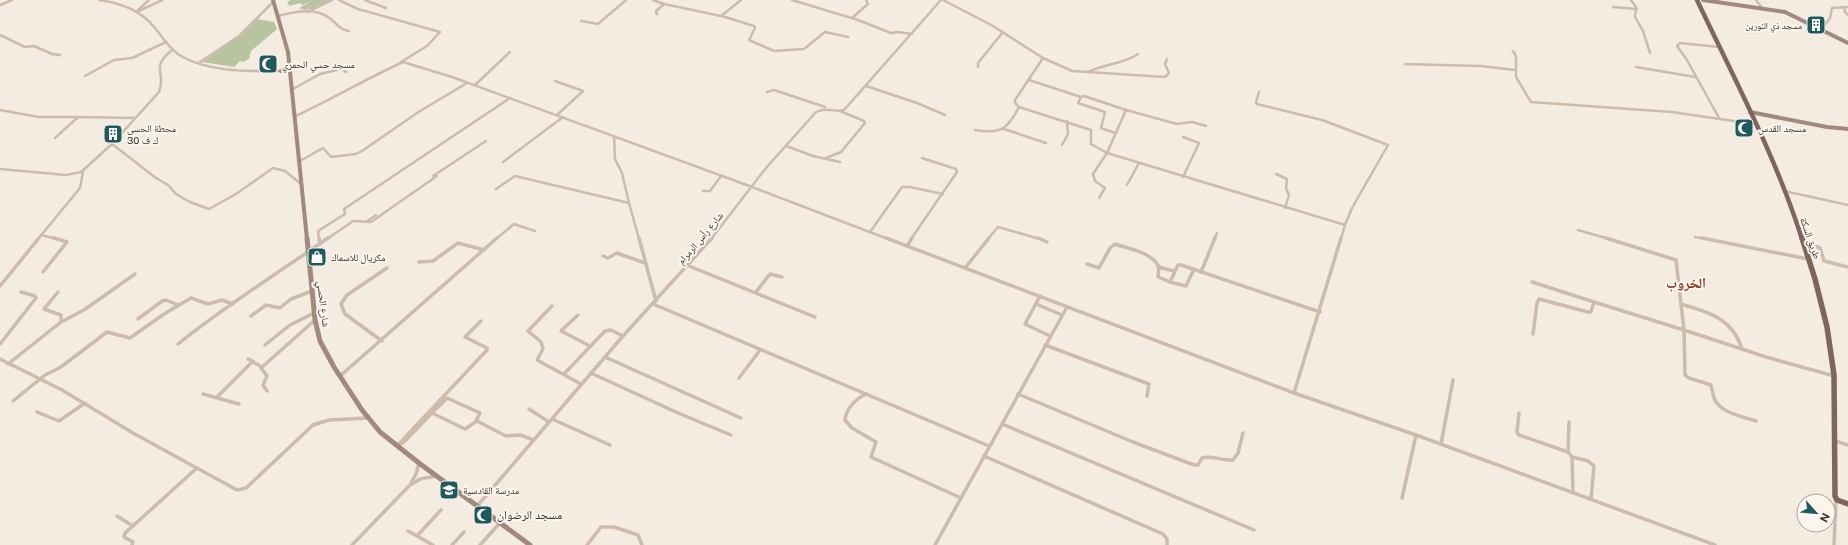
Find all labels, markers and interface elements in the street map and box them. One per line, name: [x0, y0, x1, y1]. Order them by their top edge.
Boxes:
building icon: مسجد ذي النورين: [1805, 14, 1827, 36]
place label: مسجد ذي النورين: [1745, 20, 1802, 33]
mosque icon: مسجد حسي الحمري: [257, 53, 279, 75]
place label: مسجد حسي الحمري: [282, 58, 355, 73]
mosque icon: مسجد القدس: [1733, 117, 1755, 139]
place label: محطة الحسي 30 ك ف: [127, 122, 177, 146]
place label: مسجد القدس: [1758, 122, 1807, 135]
building icon: محطة الحسي 30 ك ف: [102, 123, 124, 145]
street label: شارع رأس الرمرام: [675, 209, 727, 268]
street label: طريق السكة: [1797, 216, 1824, 261]
shop icon: مكريال للاسماك: [306, 246, 328, 268]
place label: مكريال للاسماك: [331, 251, 386, 264]
district label: الخروب: [1666, 275, 1706, 292]
street label: شارع الحسي: [313, 280, 333, 328]
school or university icon: مدرسة القادسية: [438, 479, 460, 501]
place label: مدرسة القادسية: [463, 484, 520, 496]
north arrow: [1796, 493, 1836, 533]
mosque icon: مسجد الرضوان: [472, 504, 494, 526]
place label: مسجد الرضوان: [497, 508, 562, 522]
text: N: [1818, 511, 1832, 524]

